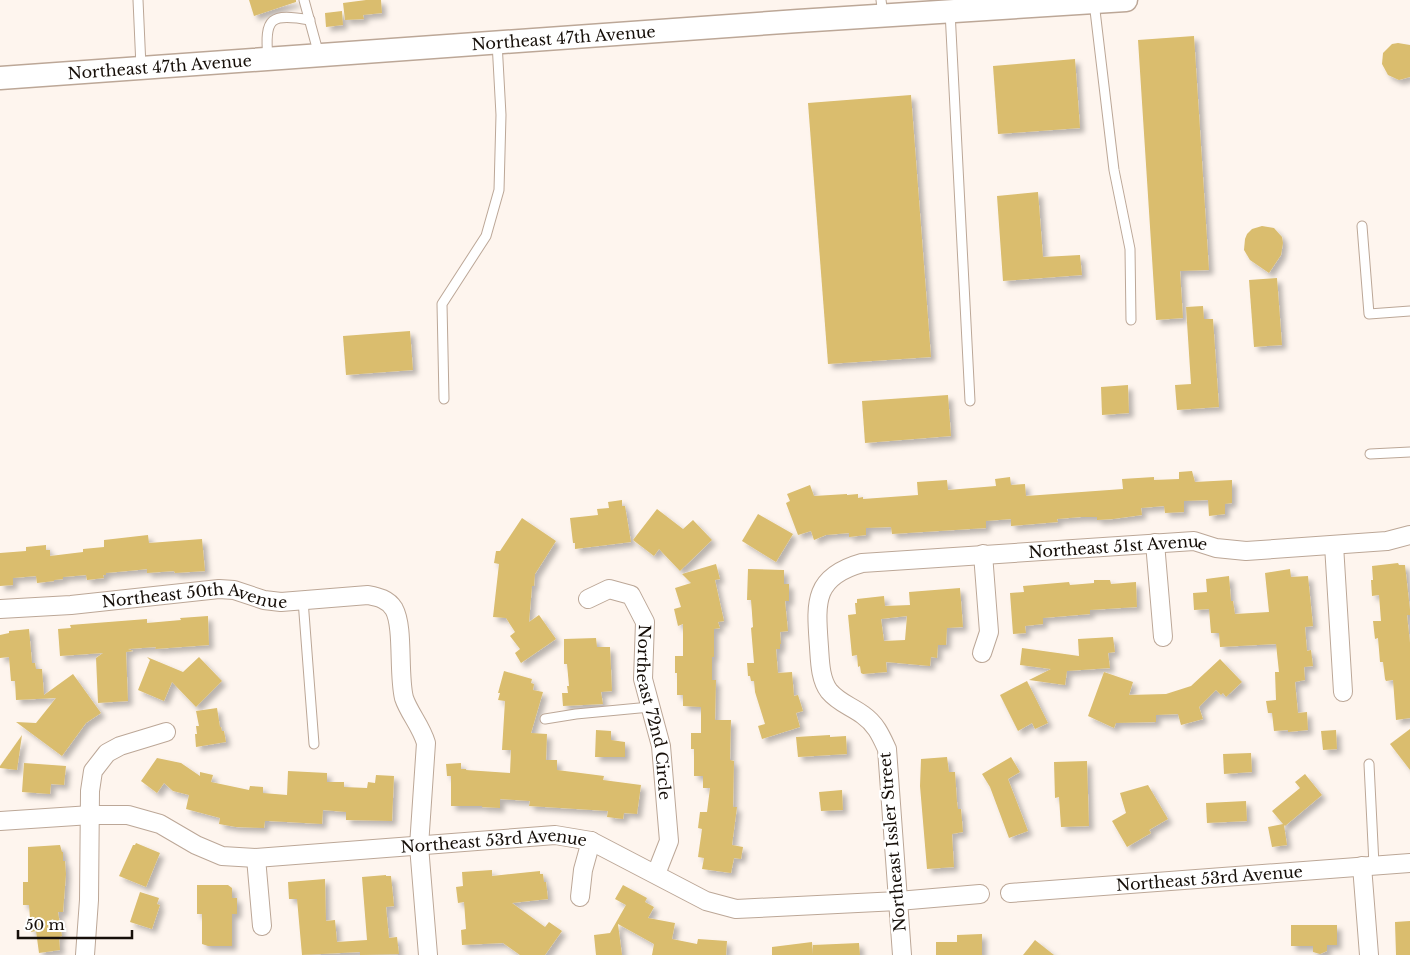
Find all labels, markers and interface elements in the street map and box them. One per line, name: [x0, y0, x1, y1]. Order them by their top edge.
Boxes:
street label: Northeast 47th Avenue: [471, 21, 656, 54]
street label: Northeast 47th Avenue: [67, 50, 252, 83]
street label: Northeast 51st Avenue: [1028, 531, 1210, 562]
street label: Northeast 50th Avenue: [101, 579, 288, 612]
street label: Northeast 72nd Circle: [633, 624, 676, 801]
street label: Northeast Issler Street: [874, 751, 910, 933]
street label: Northeast 53rd Avenue: [400, 825, 589, 857]
street label: Northeast 53rd Avenue: [1115, 861, 1304, 895]
scale bar: [18, 908, 131, 940]
text: 50 m: [25, 915, 65, 934]

